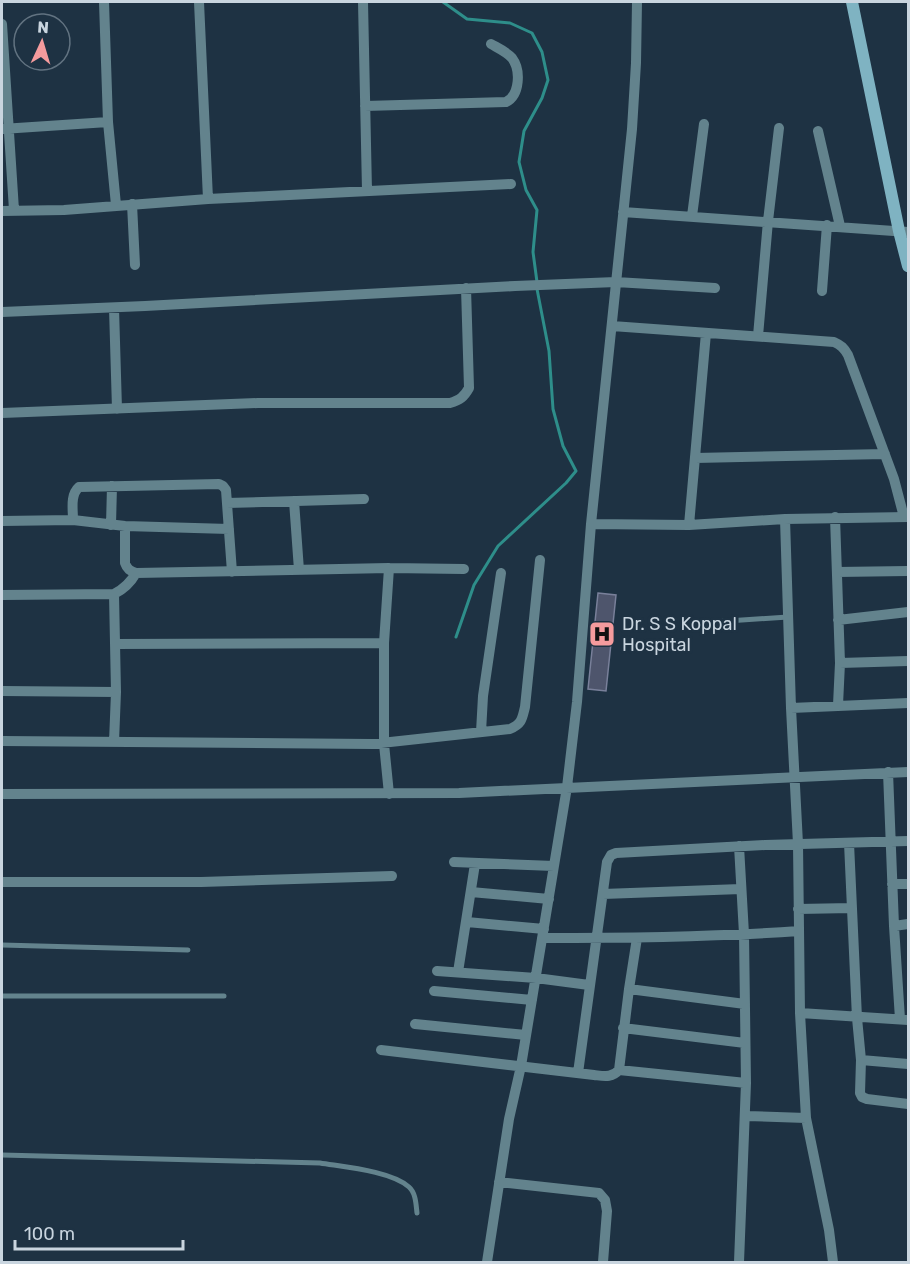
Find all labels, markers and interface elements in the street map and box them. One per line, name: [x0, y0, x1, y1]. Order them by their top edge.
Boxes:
north arrow: [12, 12, 72, 72]
text: N: [37, 18, 49, 37]
place label: Dr. S S Koppal Hospital: [622, 613, 737, 656]
hospital icon: Dr. S S Koppal Hospital: [587, 619, 617, 649]
scale bar: [15, 1213, 183, 1251]
text: 100 m: [24, 1223, 75, 1245]

